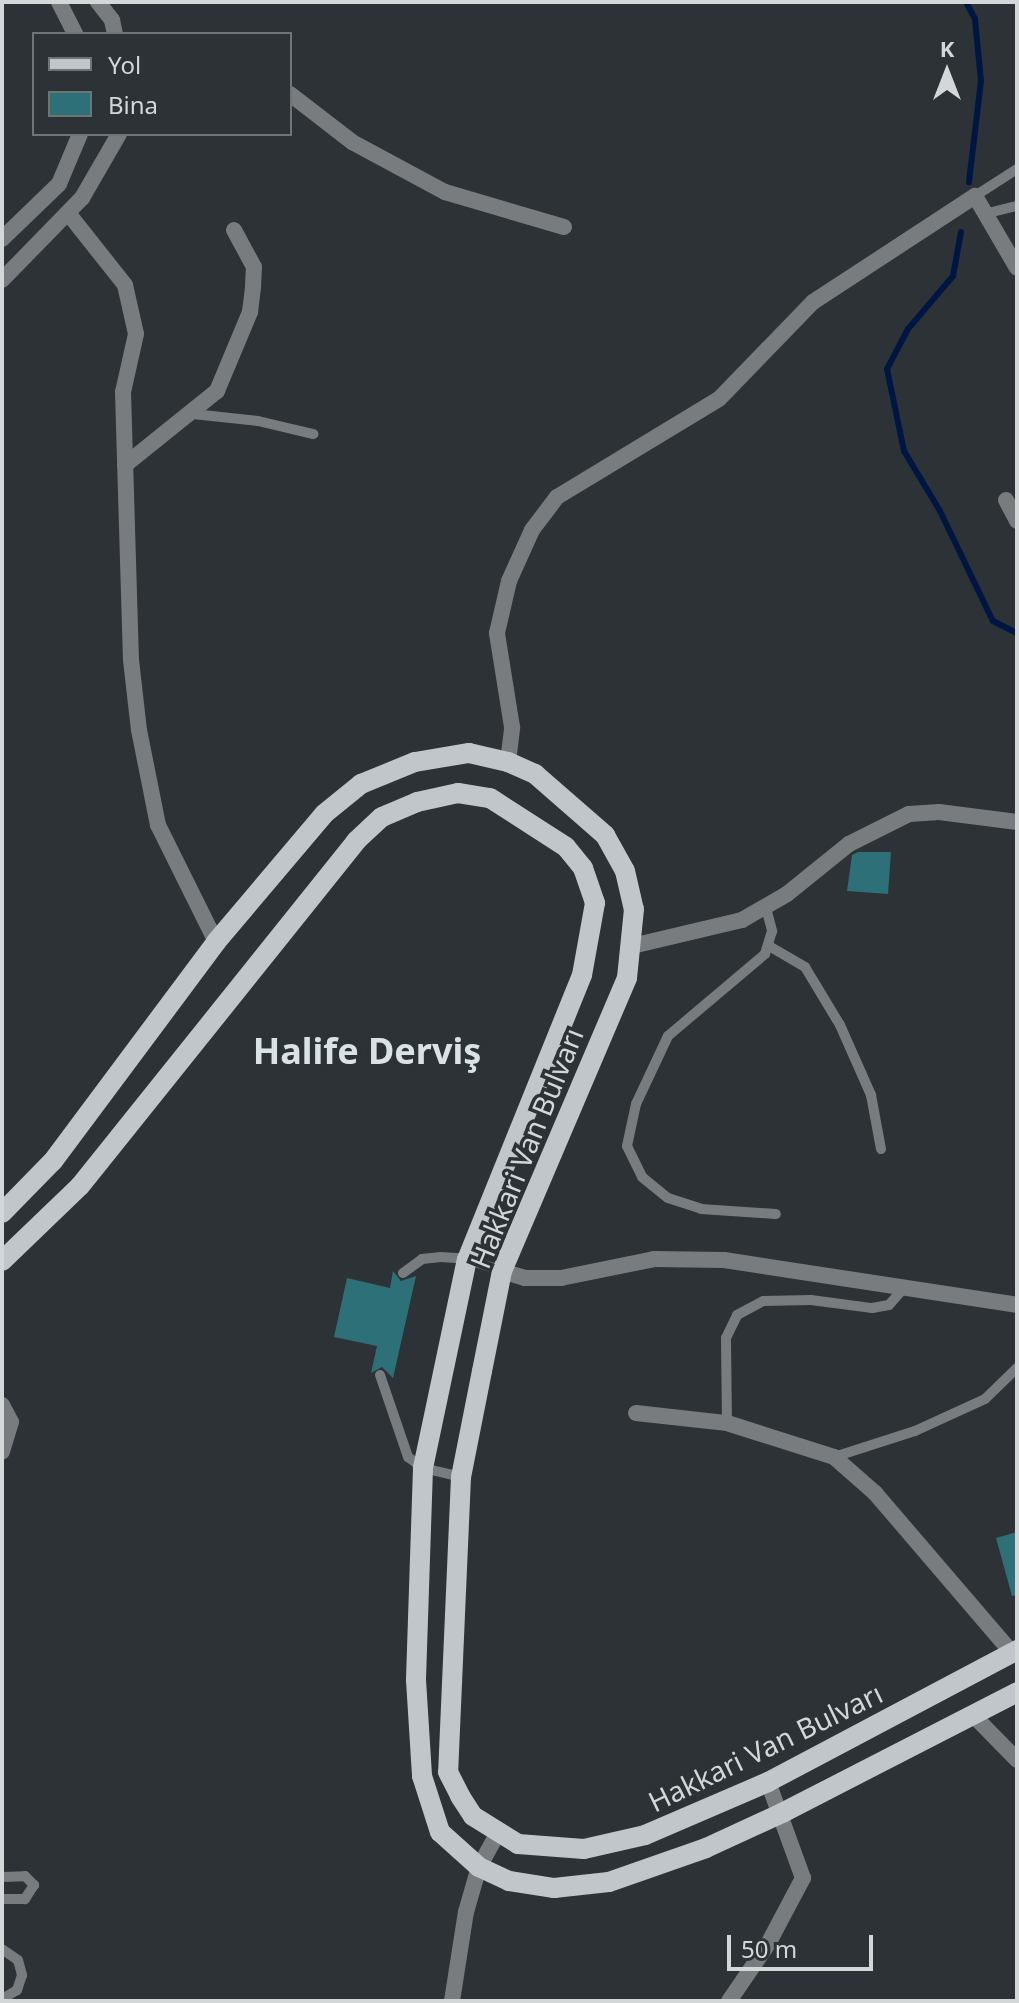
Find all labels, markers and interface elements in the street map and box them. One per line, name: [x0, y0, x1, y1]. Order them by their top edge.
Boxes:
legend: [32, 32, 292, 136]
north arrow: [907, 32, 987, 112]
text: K: [940, 33, 954, 63]
text: Yol: [108, 48, 141, 81]
text: Bina: [108, 88, 158, 121]
street label: Hakkari Van Bulvarı: [462, 1023, 590, 1273]
district label: Halife Derviş: [253, 1029, 481, 1073]
street label: Hakkari Van Bulvarı: [643, 1676, 887, 1818]
scale bar: [731, 1919, 877, 1969]
text: 50 m: [741, 1932, 797, 1965]

